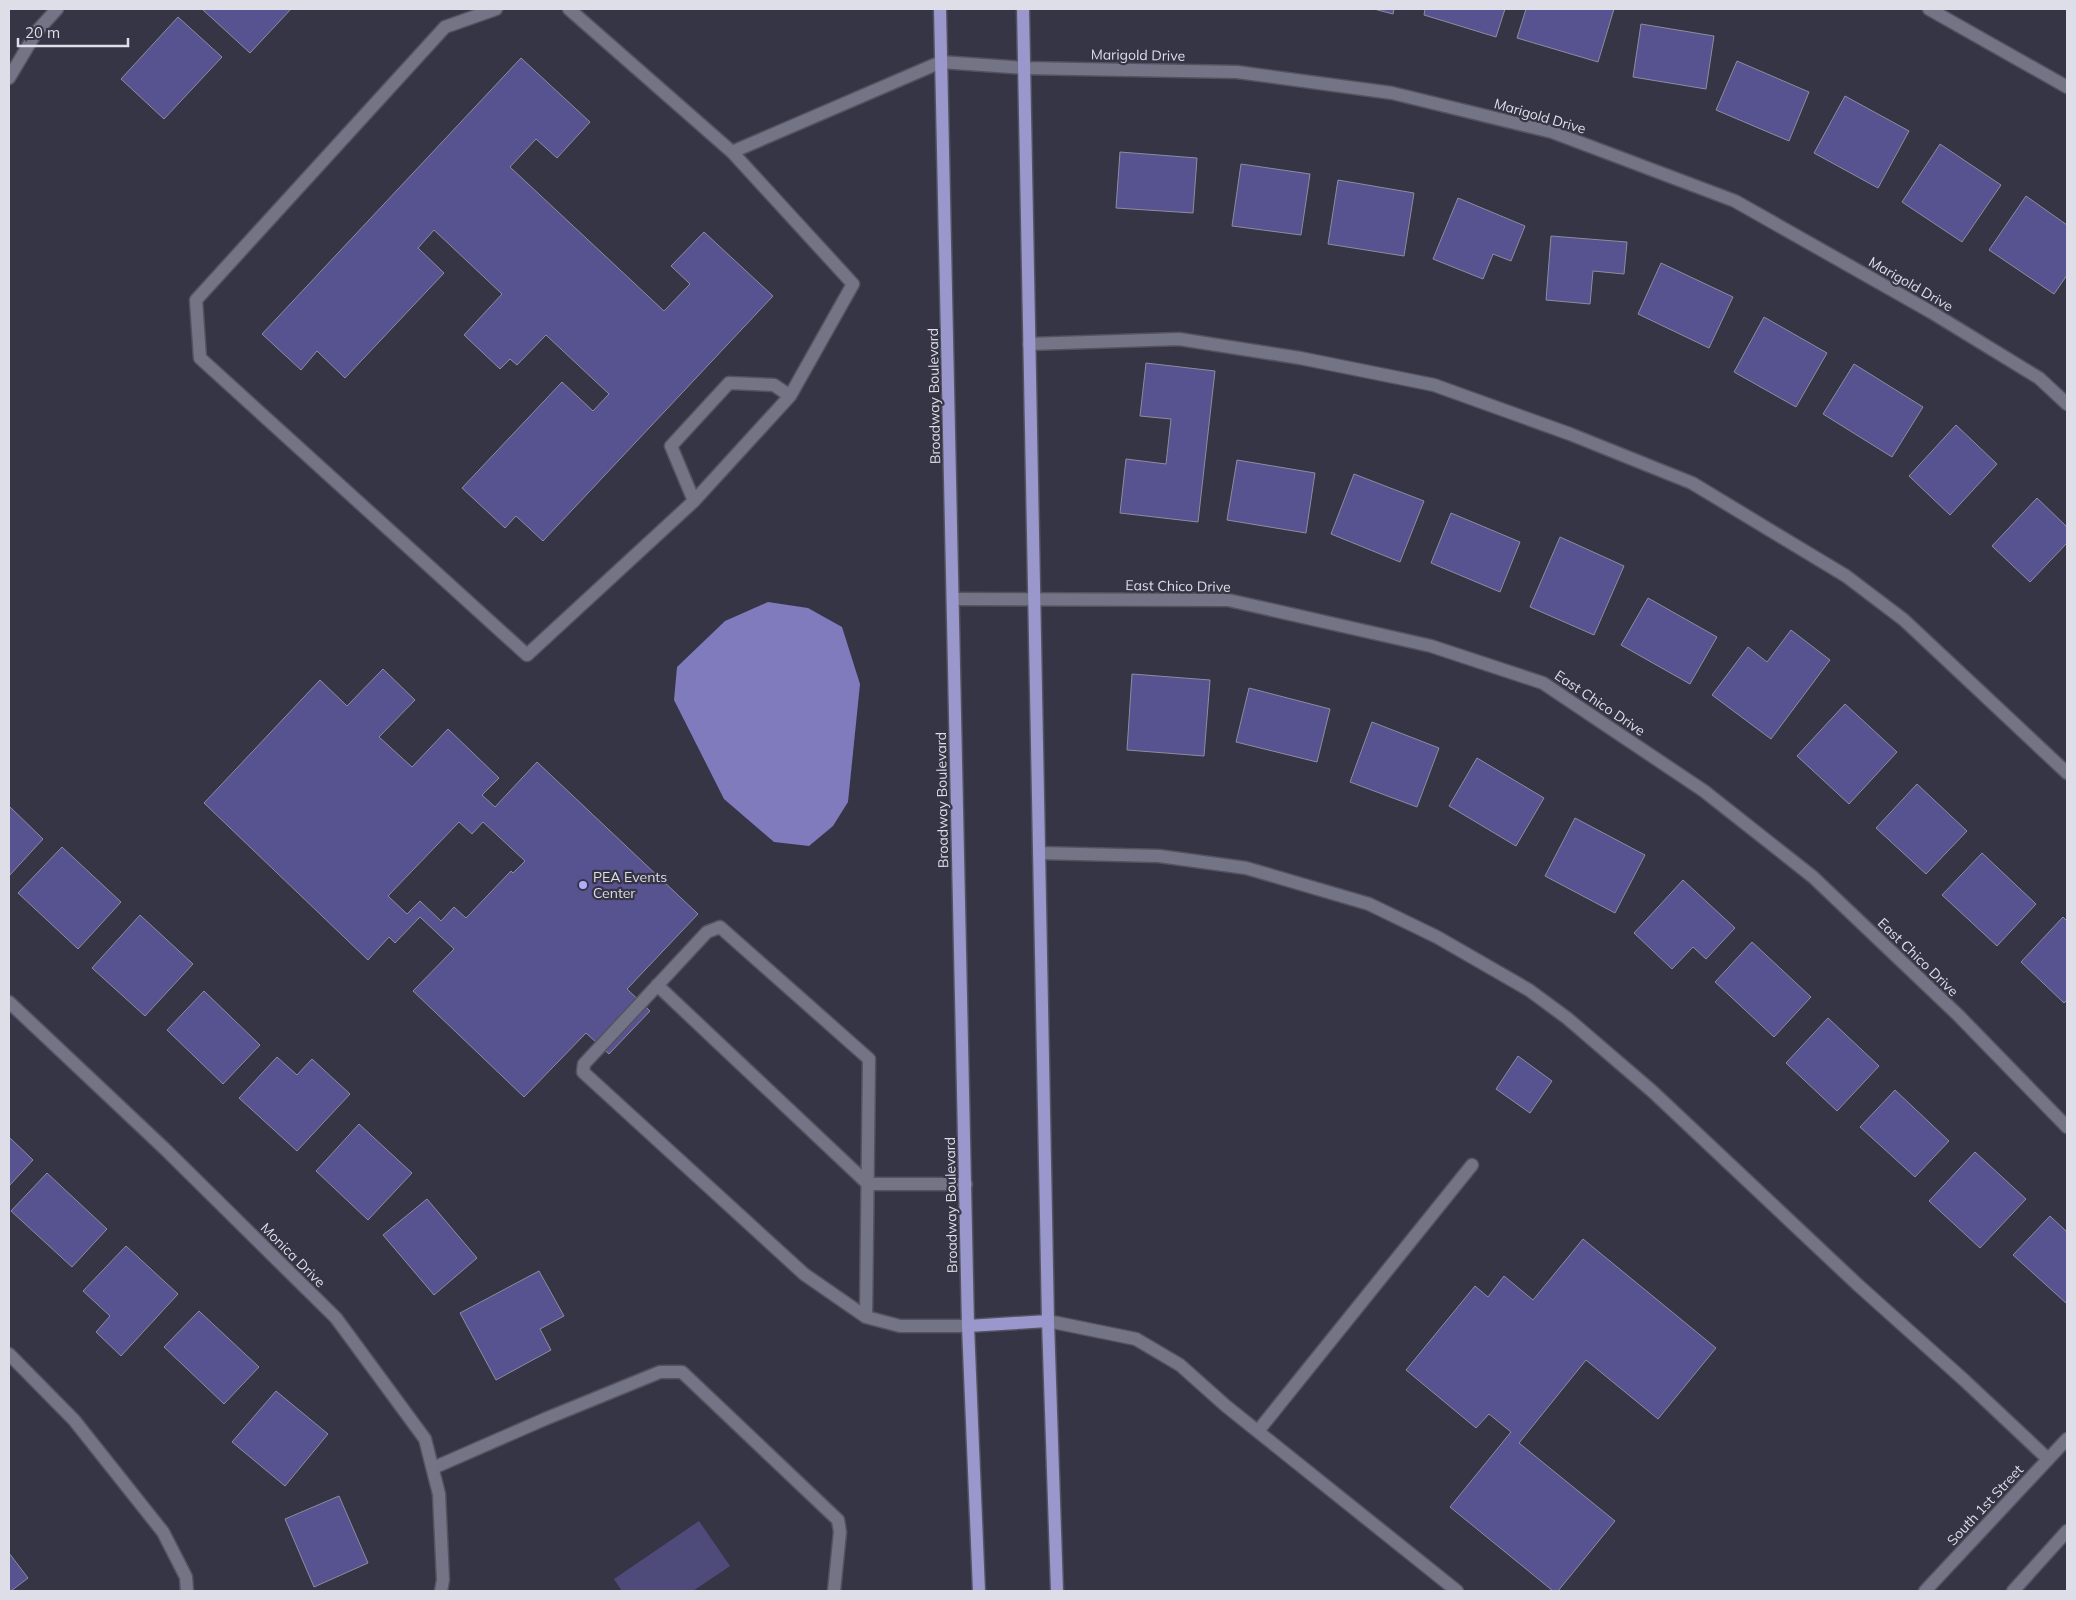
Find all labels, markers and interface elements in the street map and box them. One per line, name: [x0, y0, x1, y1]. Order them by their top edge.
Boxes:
scale bar: [18, 15, 128, 47]
text: 20 m: [25, 23, 60, 42]
street label: Marigold Drive: [1091, 45, 1185, 65]
street label: Marigold Drive: [1492, 94, 1588, 138]
street label: Marigold Drive: [1866, 253, 1956, 315]
street label: Broadway Boulevard: [924, 328, 944, 464]
street label: East Chico Drive: [1125, 576, 1231, 596]
street label: East Chico Drive: [1551, 666, 1649, 740]
street label: Broadway Boulevard: [932, 732, 952, 868]
place label: PEA Events Center: [593, 868, 667, 902]
marker: PEA Events Center: [577, 879, 589, 891]
street label: East Chico Drive: [1874, 914, 1962, 1000]
street label: Broadway Boulevard: [941, 1137, 961, 1273]
street label: Monica Drive: [257, 1219, 329, 1291]
street label: South 1st Street: [1943, 1461, 2027, 1549]

